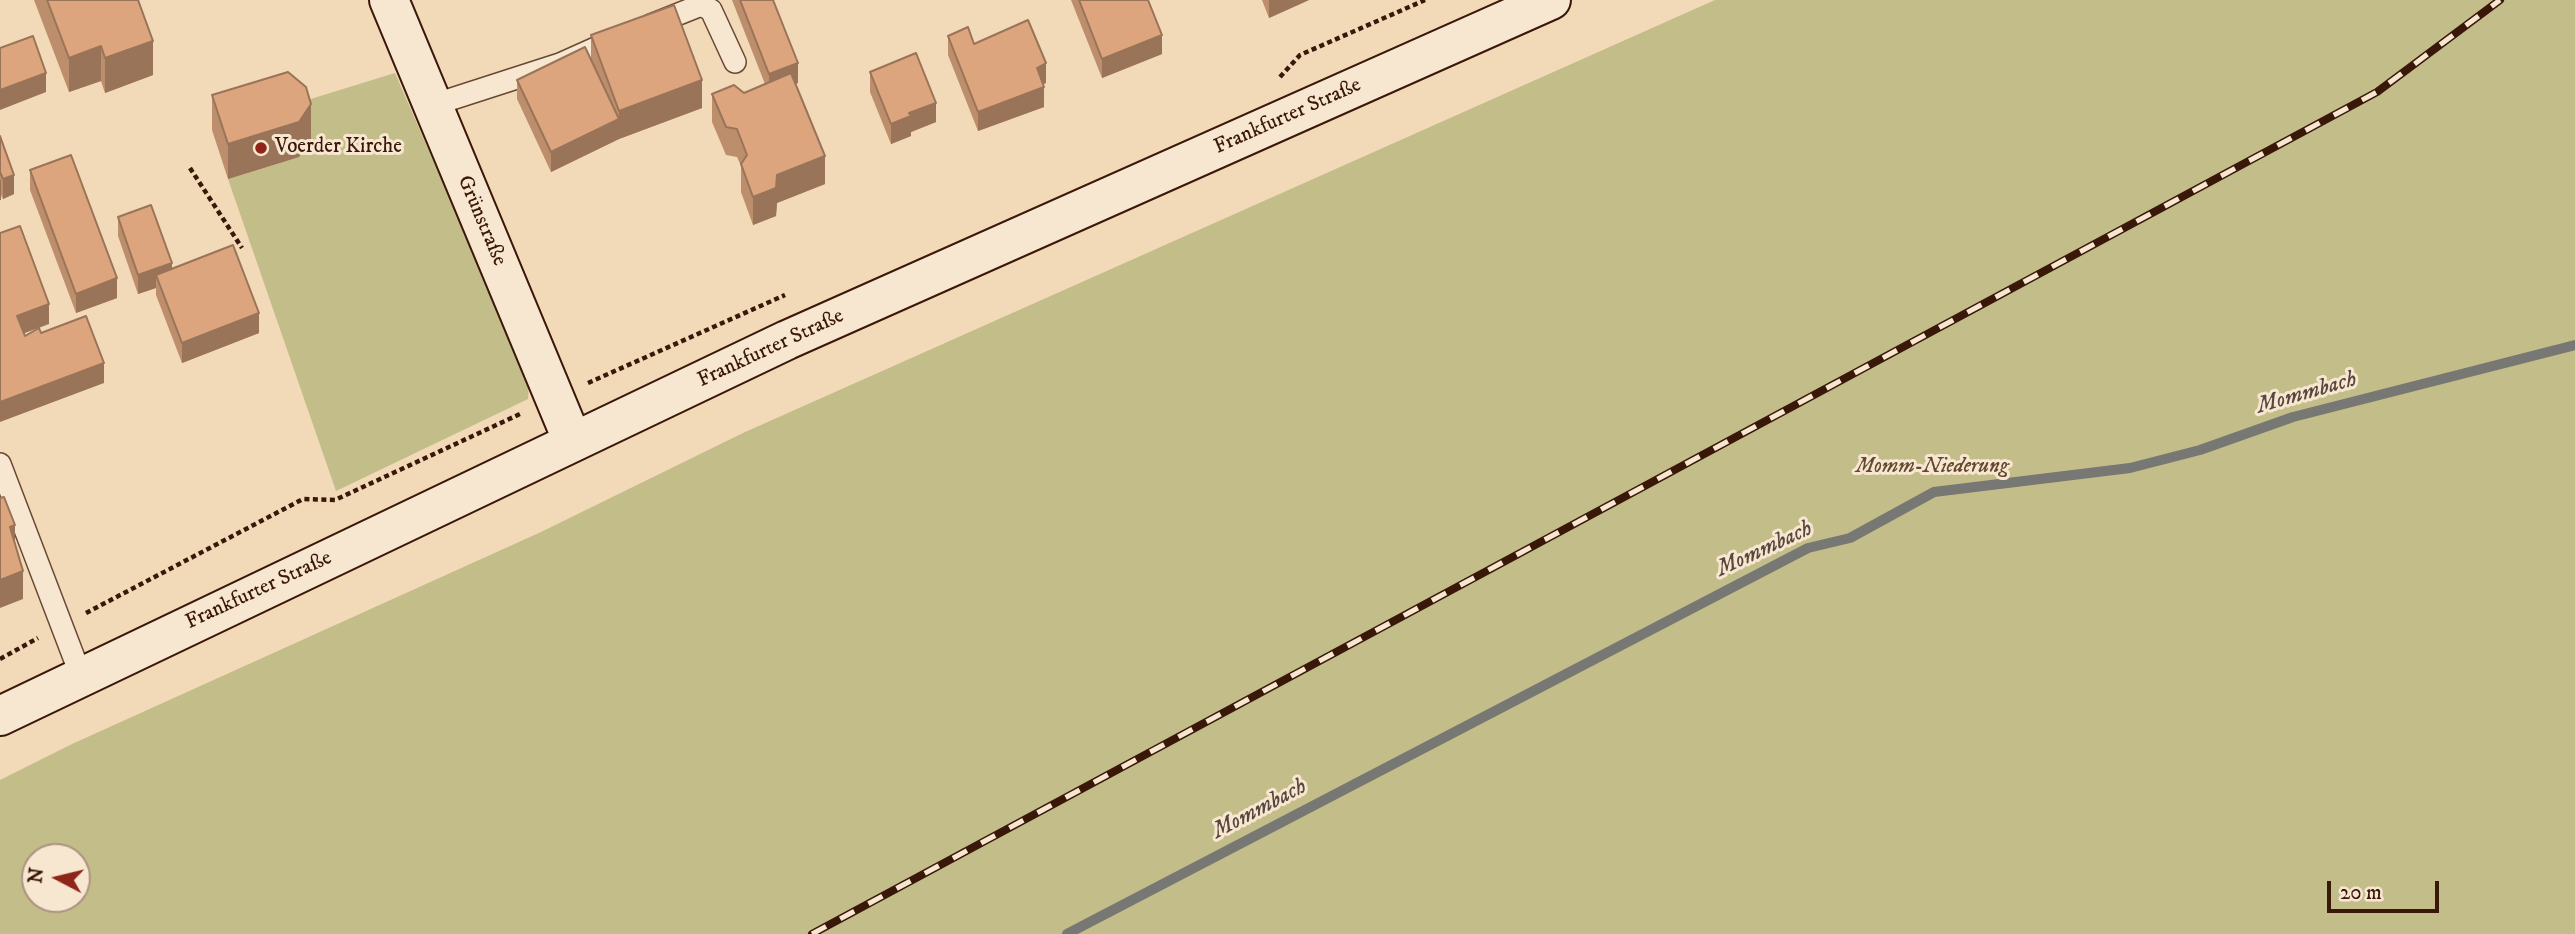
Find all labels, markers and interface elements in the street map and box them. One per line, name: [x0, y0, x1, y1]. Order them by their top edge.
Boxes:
street label: Frankfurter Straße: [1211, 73, 1365, 161]
place label: Voerder Kirche: [275, 135, 402, 161]
marker: Voerder Kirche: [253, 140, 269, 156]
street label: Grünstraße: [451, 172, 511, 270]
street label: Frankfurter Straße: [694, 304, 848, 394]
water label: Mommbach: [2254, 367, 2360, 421]
park label: Momm-Niederung: [1856, 455, 2008, 481]
water label: Mommbach: [1713, 516, 1817, 584]
street label: Frankfurter Straße: [182, 546, 336, 636]
water label: Mommbach: [1208, 774, 1312, 846]
north arrow: [21, 843, 91, 913]
text: N: [24, 866, 49, 885]
scale bar: [2330, 867, 2442, 911]
text: 20 m: [2340, 880, 2382, 906]

